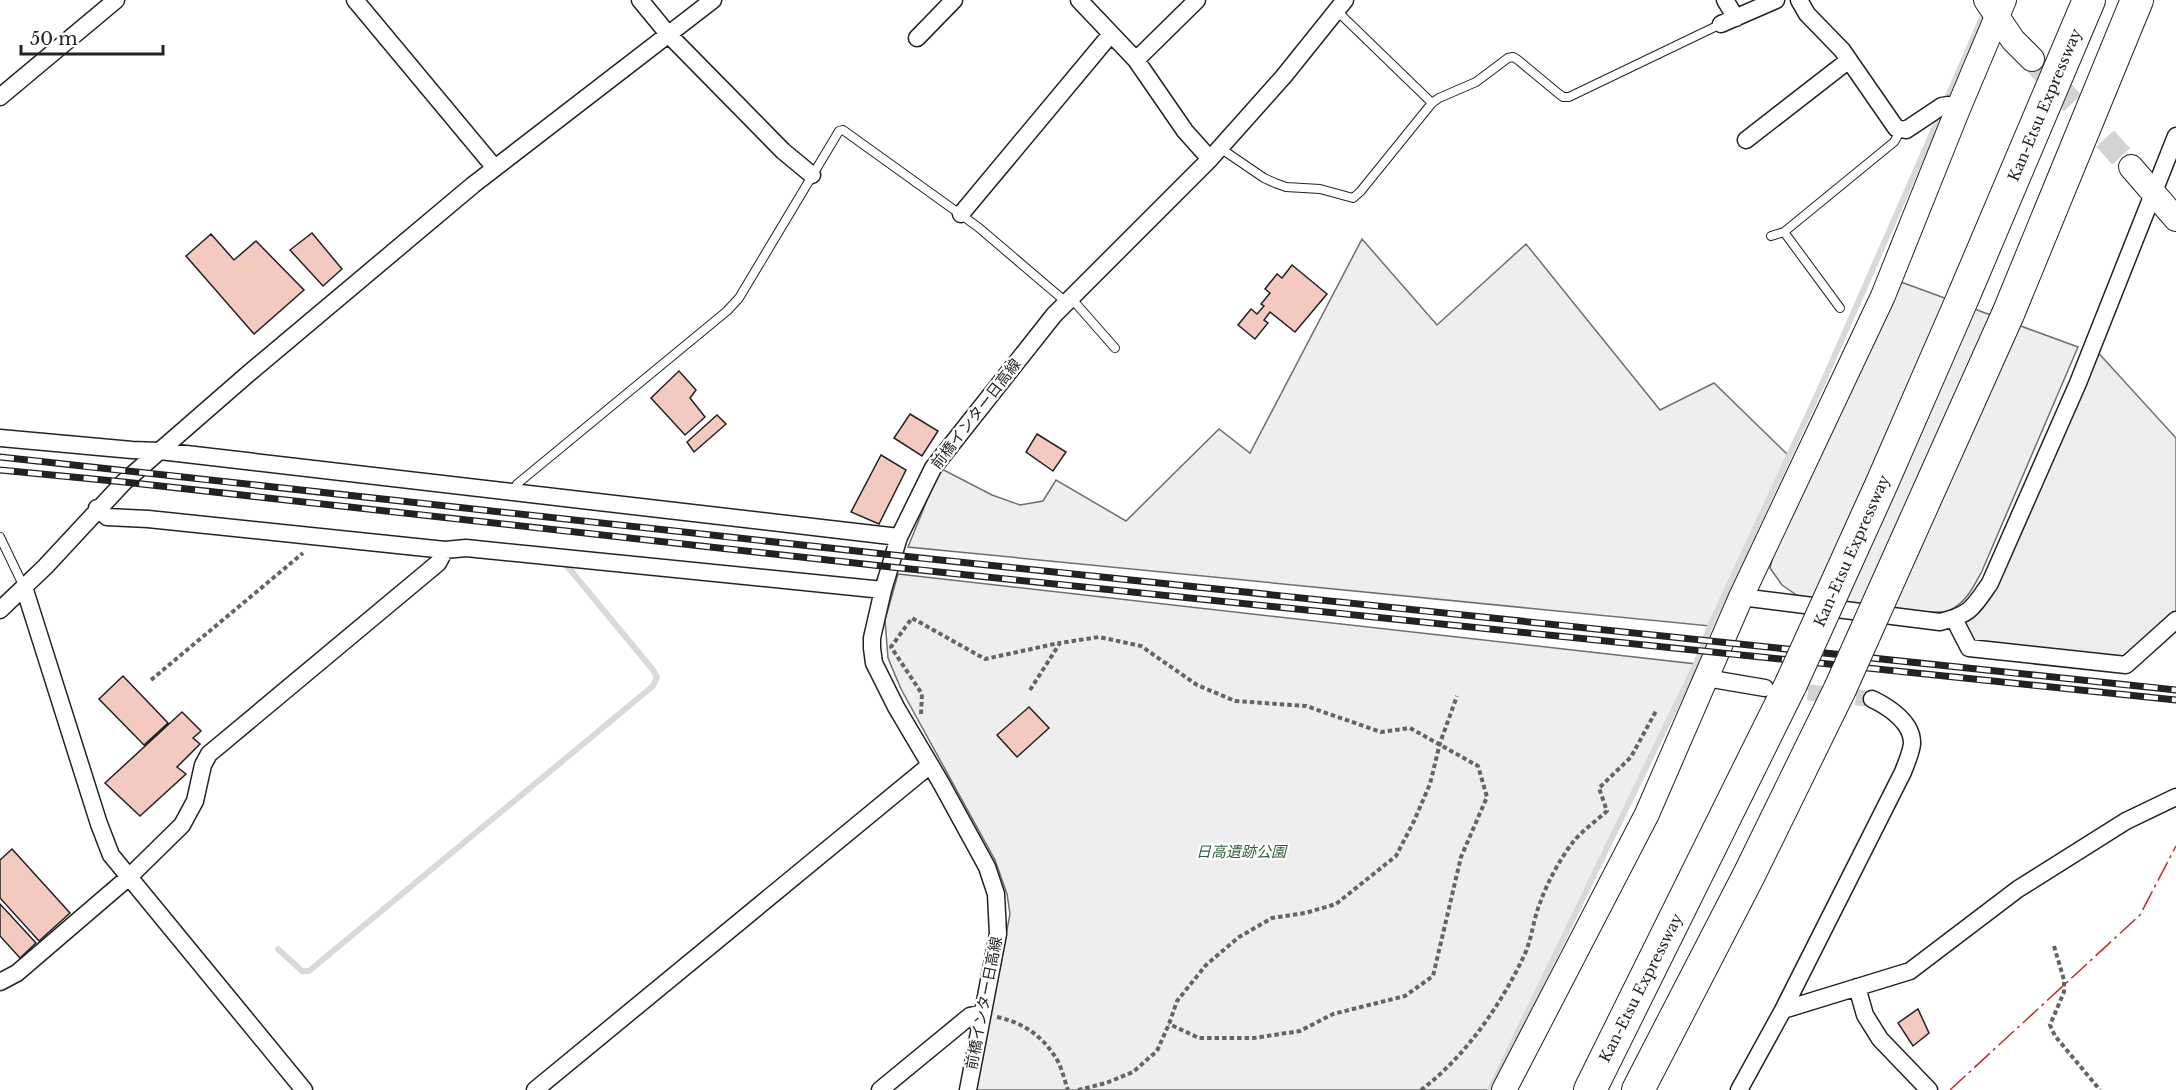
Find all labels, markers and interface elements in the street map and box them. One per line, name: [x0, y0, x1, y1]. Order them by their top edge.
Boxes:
scale bar: [21, 18, 164, 56]
street label: Kan-Etsu Expressway: [2004, 25, 2086, 184]
text: 50 m: [30, 28, 78, 50]
street label: 前橋インター日高線: [927, 355, 1025, 473]
street label: Kan-Etsu Expressway: [1809, 471, 1894, 630]
park label: 日高遺跡公園: [1196, 842, 1288, 861]
street label: Kan-Etsu Expressway: [1595, 910, 1687, 1065]
street label: 前橋インター日高線: [961, 935, 1006, 1071]

